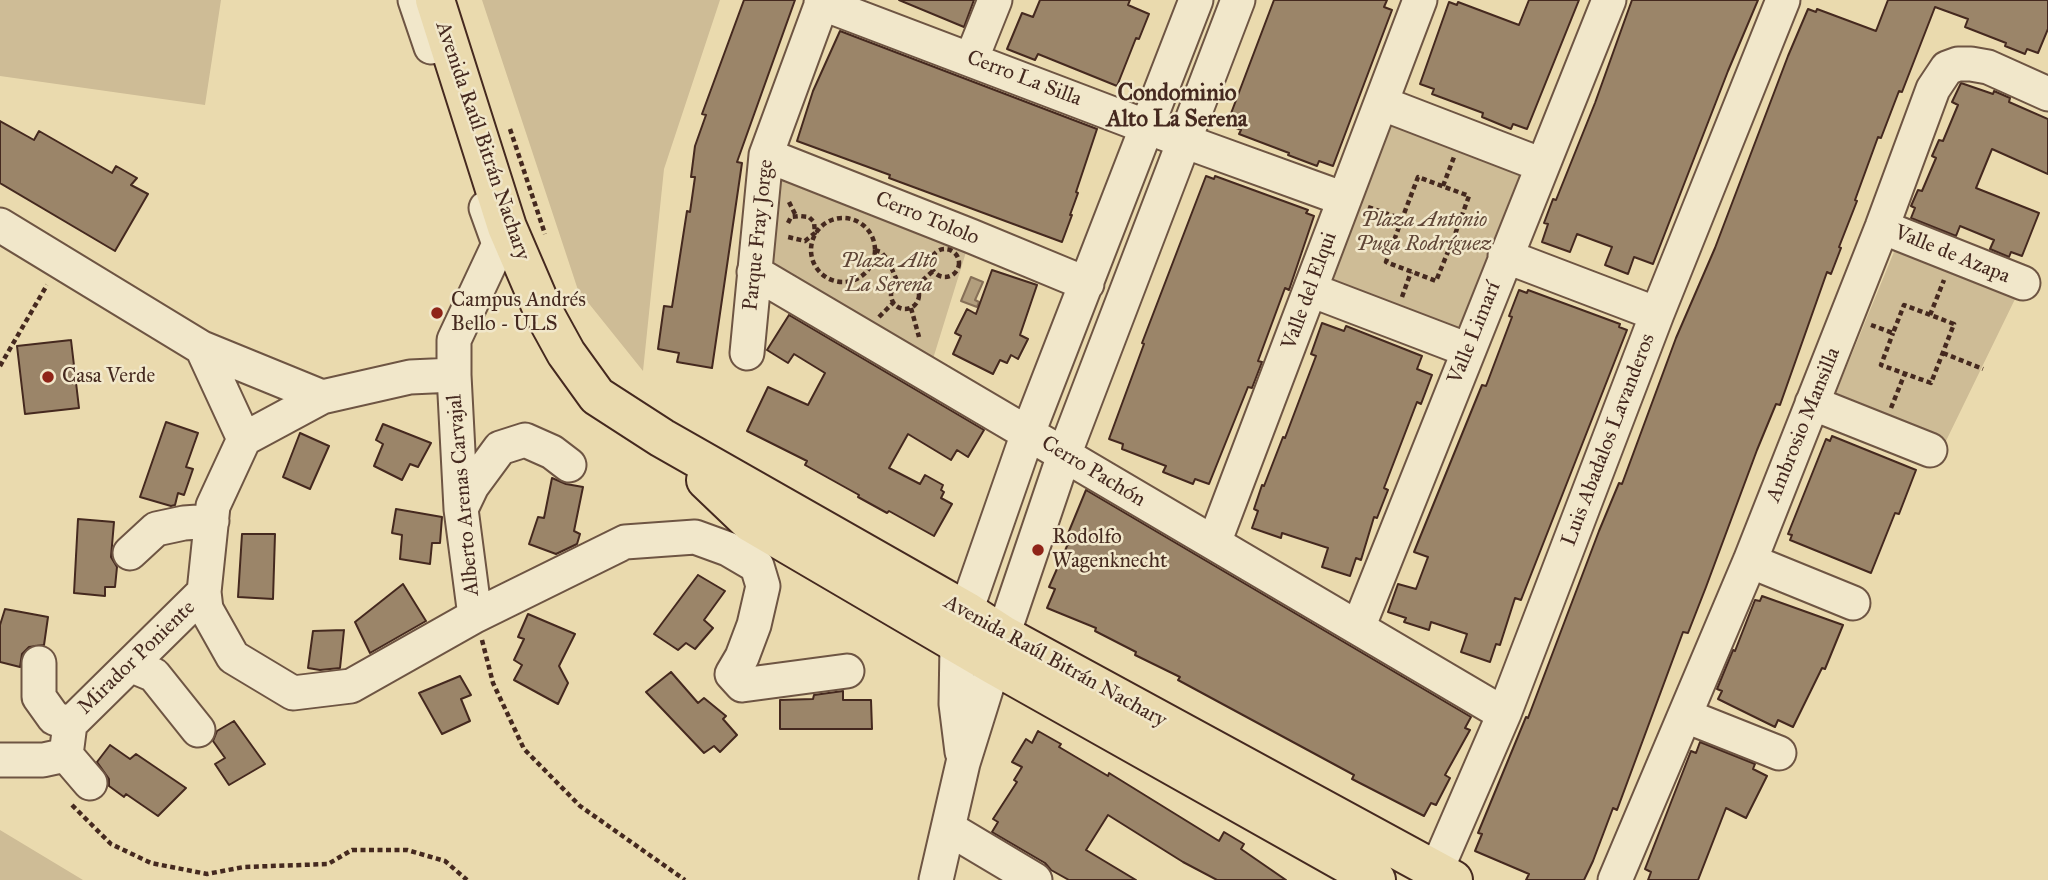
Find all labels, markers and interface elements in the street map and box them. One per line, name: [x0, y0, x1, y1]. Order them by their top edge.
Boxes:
street label: Avenida Raúl Bitrán Nachary: [429, 18, 535, 264]
street label: Cerro La Silla: [963, 46, 1085, 112]
district label: Condominio Alto La Serena: [1106, 80, 1248, 134]
street label: Parque Fray Jorge: [739, 158, 779, 312]
street label: Cerro Tololo: [871, 187, 983, 251]
park label: Plaza Antonio Puga Rodríguez: [1356, 208, 1492, 258]
street label: Valle de Azapa: [1891, 220, 2013, 290]
street label: Valle del Elqui: [1277, 229, 1343, 353]
park label: Plaza Alto La Serena: [841, 249, 937, 299]
street label: Valle Limarí: [1443, 278, 1507, 388]
place label: Campus Andrés Bello - ULS: [451, 288, 586, 338]
marker: Campus Andrés Bello - ULS: [429, 305, 445, 321]
street label: Luis Abadalos Lavanderos: [1557, 330, 1661, 550]
street label: Ambrosio Mansilla: [1762, 344, 1846, 506]
place label: Casa Verde: [62, 364, 155, 390]
marker: Casa Verde: [40, 369, 56, 385]
street label: Alberto Arenas Carvajal: [443, 393, 485, 597]
street label: Cerro Pachón: [1036, 431, 1150, 513]
place label: Rodolfo Wagenknecht: [1052, 525, 1167, 575]
marker: Rodolfo Wagenknecht: [1030, 542, 1046, 558]
street label: Avenida Raúl Bitrán Nachary: [939, 590, 1171, 734]
street label: Mirador Poniente: [73, 596, 201, 720]

